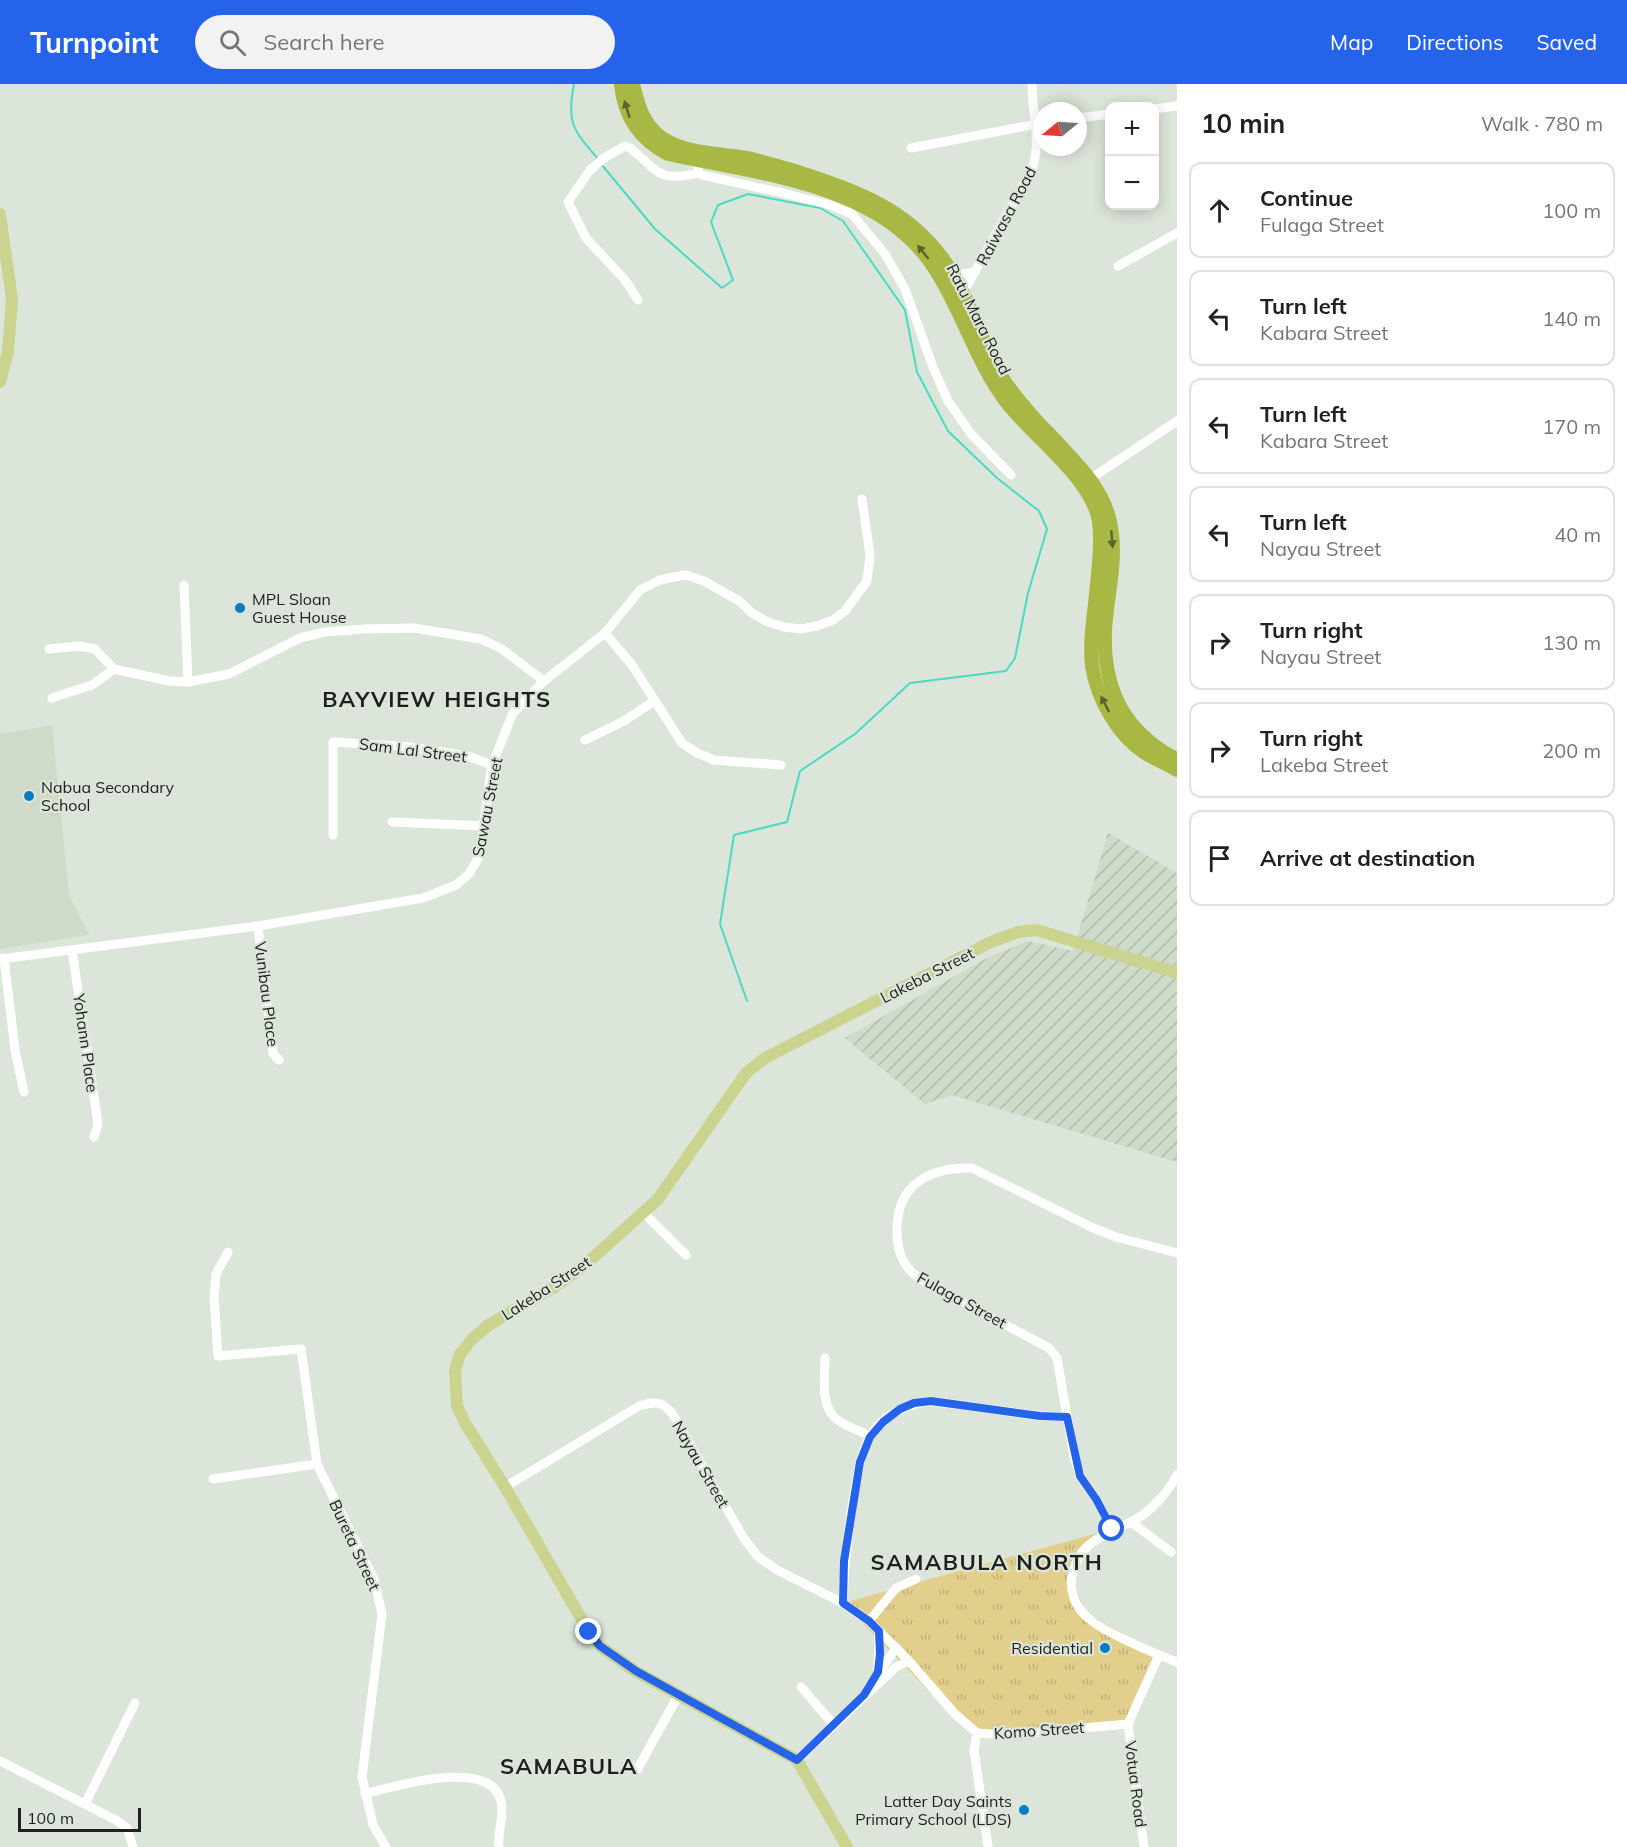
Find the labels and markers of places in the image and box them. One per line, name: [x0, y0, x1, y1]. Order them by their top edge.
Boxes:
place label: MPL Sloan Guest House: [252, 589, 347, 627]
marker: MPL Sloan Guest House: [233, 601, 247, 615]
place label: Nabua Secondary School: [41, 777, 175, 815]
marker: Nabua Secondary School: [22, 789, 36, 803]
place label: Residential: [1011, 1638, 1093, 1658]
marker: Residential: [1098, 1641, 1112, 1655]
place label: Latter Day Saints Primary School (LDS): [855, 1791, 1012, 1829]
marker: Latter Day Saints Primary School (LDS): [1017, 1803, 1031, 1817]

